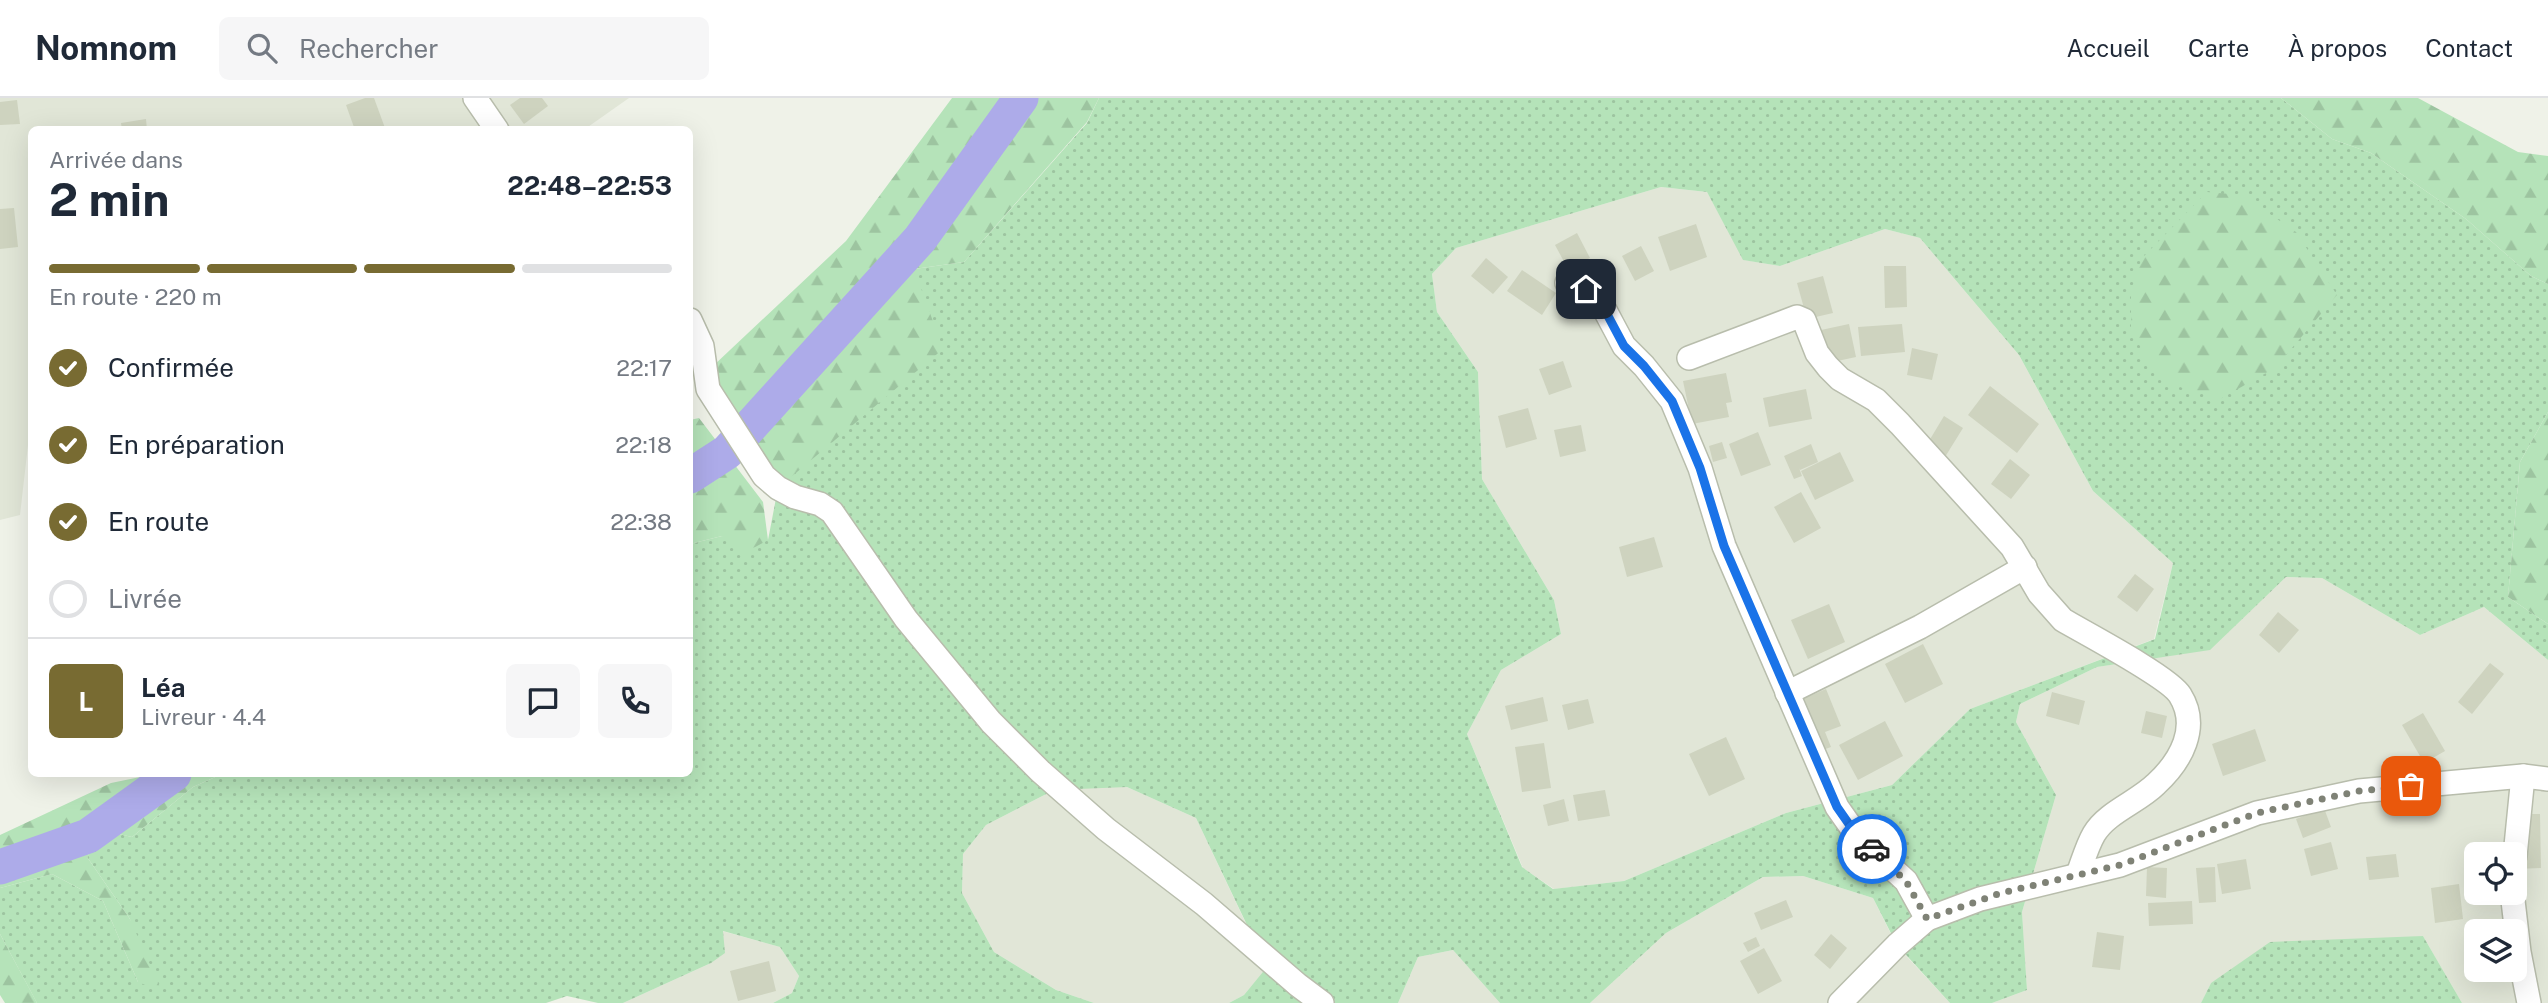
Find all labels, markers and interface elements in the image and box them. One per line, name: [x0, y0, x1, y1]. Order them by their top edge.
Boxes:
search box: [219, 17, 709, 80]
text: Nomnom: [35, 29, 177, 67]
icon: search: [243, 29, 281, 67]
text: Rechercher: [299, 33, 438, 64]
text: Accueil: [2067, 34, 2150, 62]
text: Carte: [2188, 34, 2249, 62]
text: À propos: [2287, 34, 2387, 62]
text: Contact: [2425, 34, 2513, 62]
text: Arrivée dans: [49, 146, 183, 173]
text: 22:48–22:53: [507, 170, 672, 201]
text: 2 min: [49, 172, 169, 226]
pin: [1556, 259, 1616, 319]
icon: home: [1567, 270, 1605, 308]
text: En route · 220 m: [49, 283, 222, 310]
icon: check: [49, 349, 87, 387]
text: Confirmée: [108, 352, 234, 383]
text: 22:17: [616, 354, 672, 381]
icon: check: [49, 426, 87, 464]
text: En préparation: [108, 429, 285, 460]
text: 22:18: [615, 431, 672, 458]
icon: check: [49, 503, 87, 541]
text: En route: [108, 506, 209, 537]
text: 22:38: [610, 508, 672, 535]
text: Livrée: [108, 583, 182, 614]
button: chat: [506, 664, 580, 738]
button: phone: [598, 664, 672, 738]
text: Léa: [141, 672, 185, 703]
text: L: [78, 686, 94, 717]
text: Livreur · 4.4: [141, 703, 266, 730]
pin: [2381, 756, 2441, 816]
icon: bag: [2392, 767, 2430, 805]
courier: [1837, 814, 1907, 884]
icon: car: [1853, 830, 1891, 868]
map controls: [2464, 842, 2527, 982]
button: locate: [2464, 842, 2527, 905]
button: layers: [2464, 919, 2527, 982]

